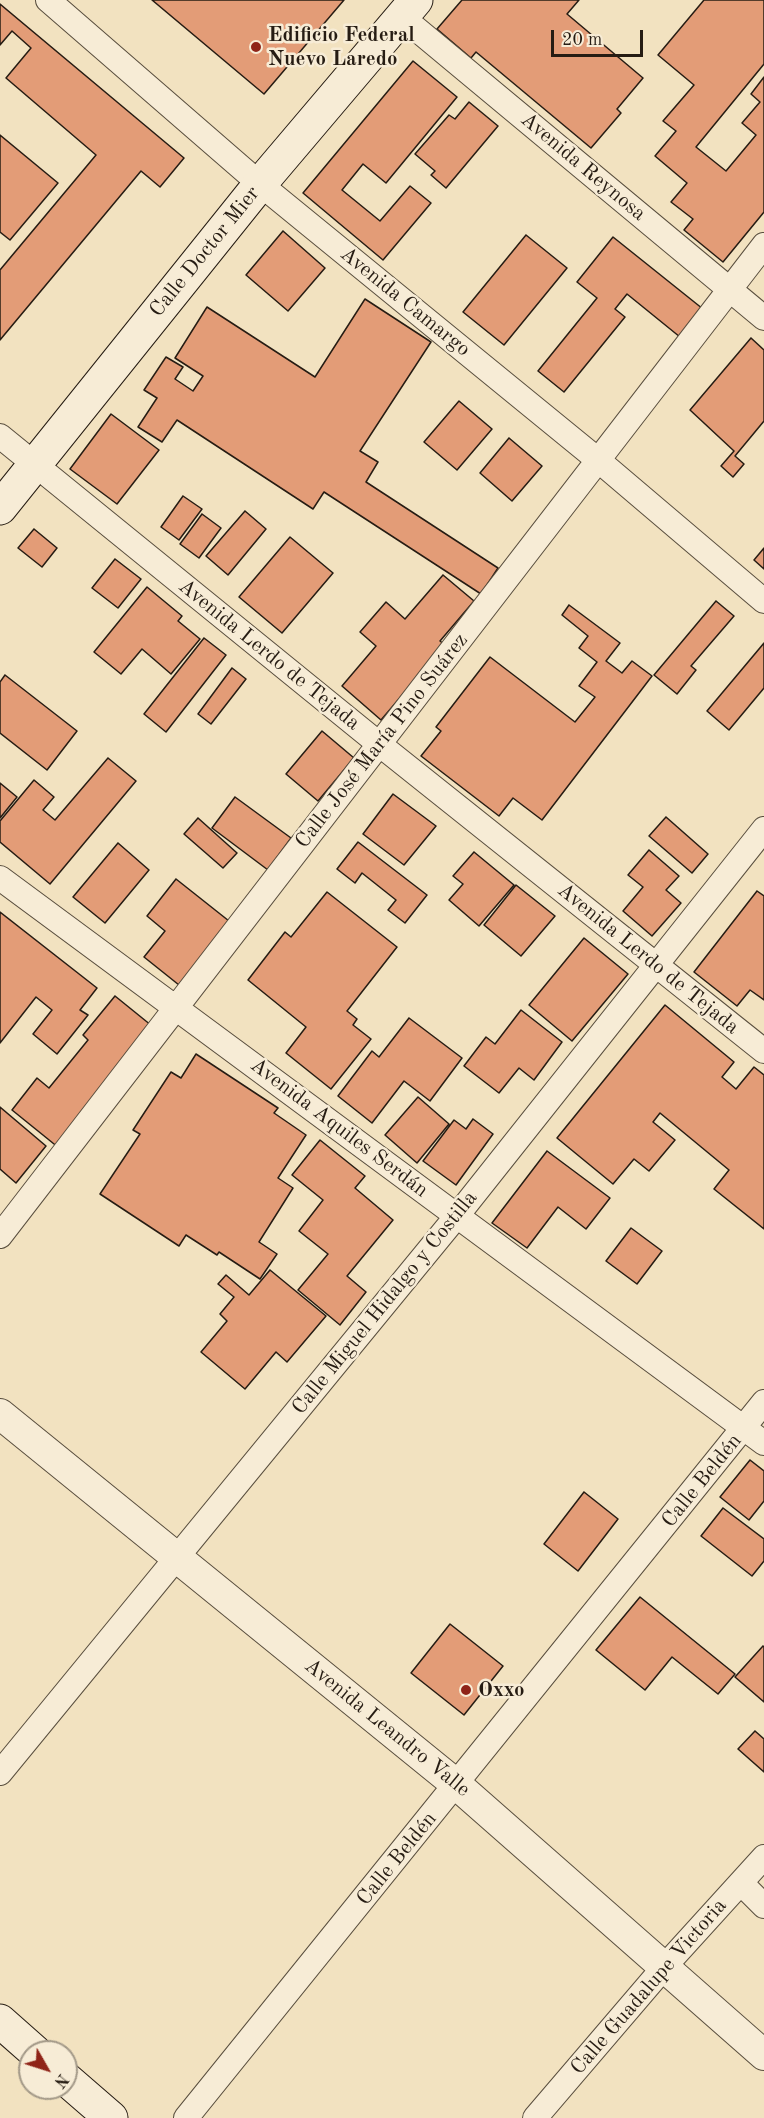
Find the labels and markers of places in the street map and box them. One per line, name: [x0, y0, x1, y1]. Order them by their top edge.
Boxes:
place label: Edificio Federal Nuevo Laredo: [268, 22, 415, 72]
marker: Edificio Federal Nuevo Laredo: [249, 40, 263, 54]
place label: Oxxo: [478, 1677, 525, 1703]
marker: Oxxo: [459, 1683, 473, 1697]

